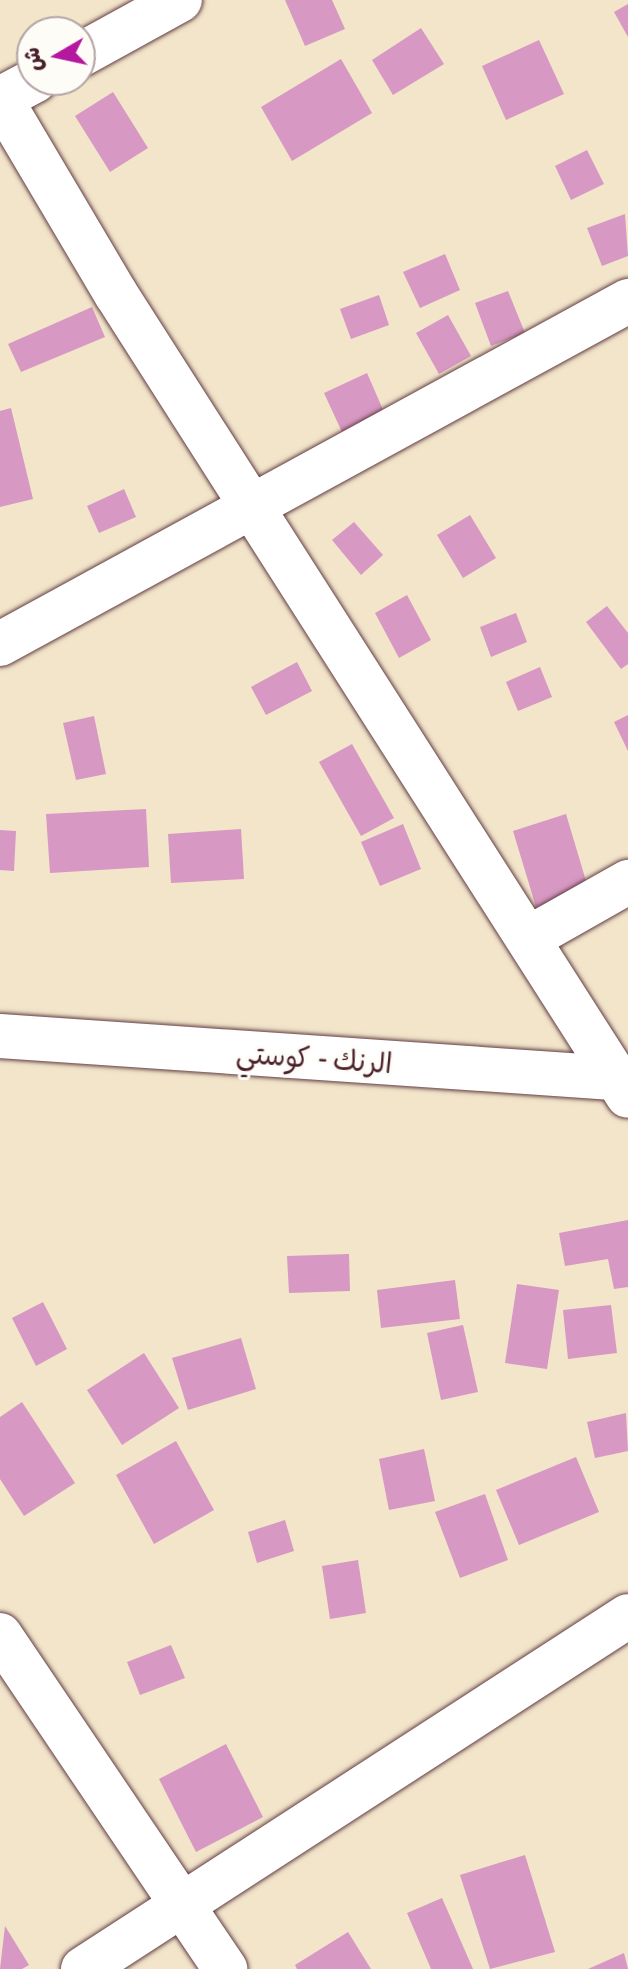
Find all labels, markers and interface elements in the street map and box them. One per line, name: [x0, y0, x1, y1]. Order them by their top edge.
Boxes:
north arrow: [16, 16, 96, 96]
text: ش: [19, 45, 49, 74]
street label: الرنك - كوستي: [234, 1038, 394, 1082]

